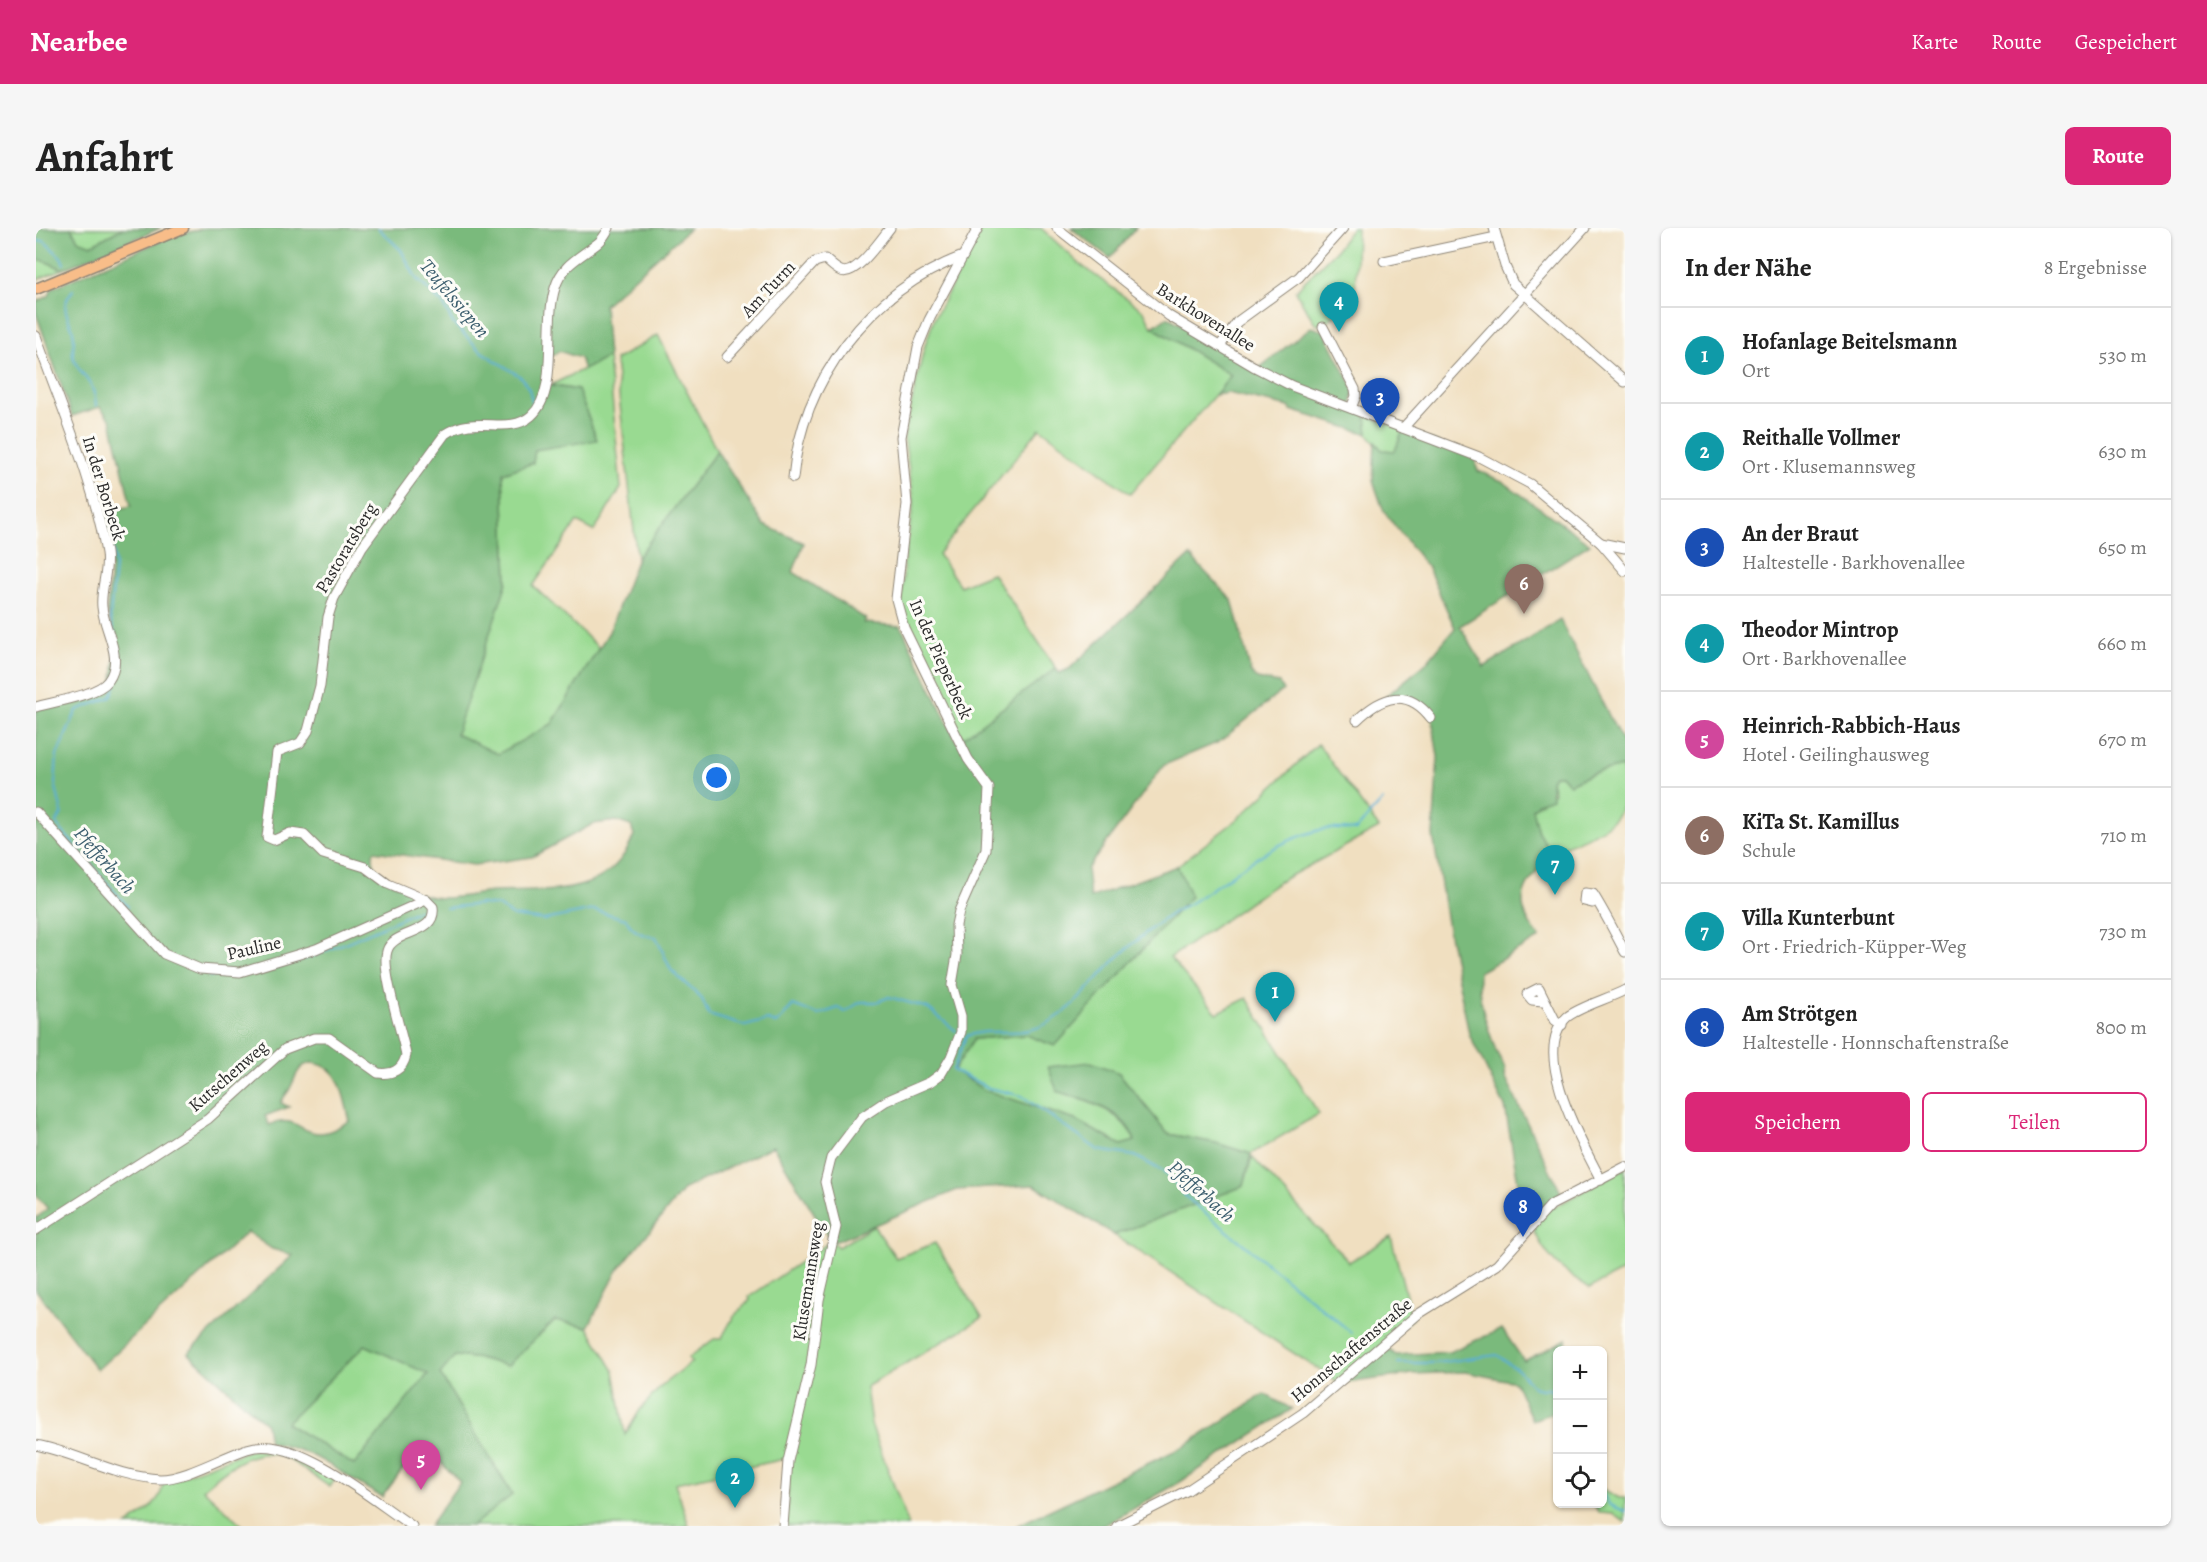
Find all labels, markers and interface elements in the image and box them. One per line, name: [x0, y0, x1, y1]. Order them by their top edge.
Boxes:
text: Nearbee: [30, 23, 128, 61]
text: Karte: [1911, 28, 1958, 56]
text: Route: [1991, 28, 2042, 56]
text: Gespeichert: [2075, 28, 2177, 56]
button: Route: [2065, 127, 2171, 185]
text: Anfahrt: [36, 128, 173, 185]
text: In der Nähe: [1685, 250, 1812, 285]
water label: Teufelssiepen: [414, 253, 496, 344]
text: 8 Ergebnisse: [2044, 254, 2147, 281]
street label: Am Turm: [735, 255, 801, 323]
street label: Barkhovenallee: [1152, 277, 1260, 357]
pin: 4: [1320, 282, 1358, 332]
text: Hofanlage Beitelsmann: [1742, 327, 1957, 357]
text: 1: [1701, 342, 1708, 369]
text: 530 m: [2099, 342, 2147, 369]
text: Ort: [1742, 357, 1770, 384]
pin: 3: [1360, 378, 1400, 428]
text: Reithalle Vollmer: [1742, 423, 1900, 453]
street label: In der Borbeck: [77, 433, 131, 543]
text: 2: [1700, 438, 1709, 465]
text: 630 m: [2098, 438, 2147, 465]
text: Ort · Klusemannsweg: [1742, 453, 1916, 480]
street label: Pastoratsberg: [310, 498, 382, 598]
text: An der Braut: [1742, 519, 1859, 549]
text: 3: [1700, 534, 1709, 561]
text: 650 m: [2098, 534, 2147, 561]
text: Haltestelle · Barkhovenallee: [1742, 549, 1965, 576]
pin: 6: [1504, 564, 1544, 614]
street label: In der Pieperbeck: [904, 595, 978, 723]
text: Theodor Mintrop: [1742, 615, 1899, 645]
text: 4: [1700, 630, 1709, 657]
text: 660 m: [2097, 630, 2147, 657]
text: Ort · Barkhovenallee: [1742, 645, 1907, 672]
text: Heinrich-Rabbich-Haus: [1742, 711, 1961, 741]
text: 5: [1700, 726, 1709, 753]
text: 670 m: [2098, 726, 2147, 753]
text: Hotel · Geilinghausweg: [1742, 741, 1929, 768]
your location: [702, 763, 731, 792]
text: KiTa St. Kamillus: [1742, 807, 1899, 837]
water label: Pfefferbach: [68, 821, 142, 900]
text: 6: [1700, 822, 1709, 849]
text: 710 m: [2101, 822, 2147, 849]
text: Schule: [1742, 837, 1796, 864]
pin: 7: [1536, 846, 1574, 895]
text: Villa Kunterbunt: [1742, 903, 1895, 933]
text: 7: [1700, 918, 1709, 945]
text: 730 m: [2099, 918, 2147, 945]
street label: Pauline: [224, 930, 284, 966]
text: Ort · Friedrich-Küpper-Weg: [1742, 933, 1967, 960]
pin: 1: [1256, 972, 1294, 1022]
text: Am Strötgen: [1742, 999, 1858, 1029]
text: 8: [1700, 1014, 1709, 1041]
text: 800 m: [2095, 1014, 2147, 1041]
text: Haltestelle · Honnschaftenstraße: [1742, 1029, 2009, 1056]
street label: Kutschenweg: [183, 1035, 273, 1117]
button: Speichern: [1685, 1092, 1910, 1152]
button: Teilen: [1922, 1092, 2147, 1152]
water label: Pfefferbach: [1162, 1154, 1241, 1229]
pin: 8: [1504, 1188, 1542, 1237]
street label: Klusemannsweg: [787, 1220, 829, 1342]
street label: Honnschaftenstraße: [1285, 1292, 1417, 1408]
map controls: [1553, 1346, 1607, 1508]
button: +: [1553, 1346, 1607, 1400]
button: −: [1553, 1400, 1607, 1454]
pin: 5: [402, 1440, 440, 1490]
button: locate: [1553, 1454, 1607, 1508]
pin: 2: [716, 1458, 754, 1508]

